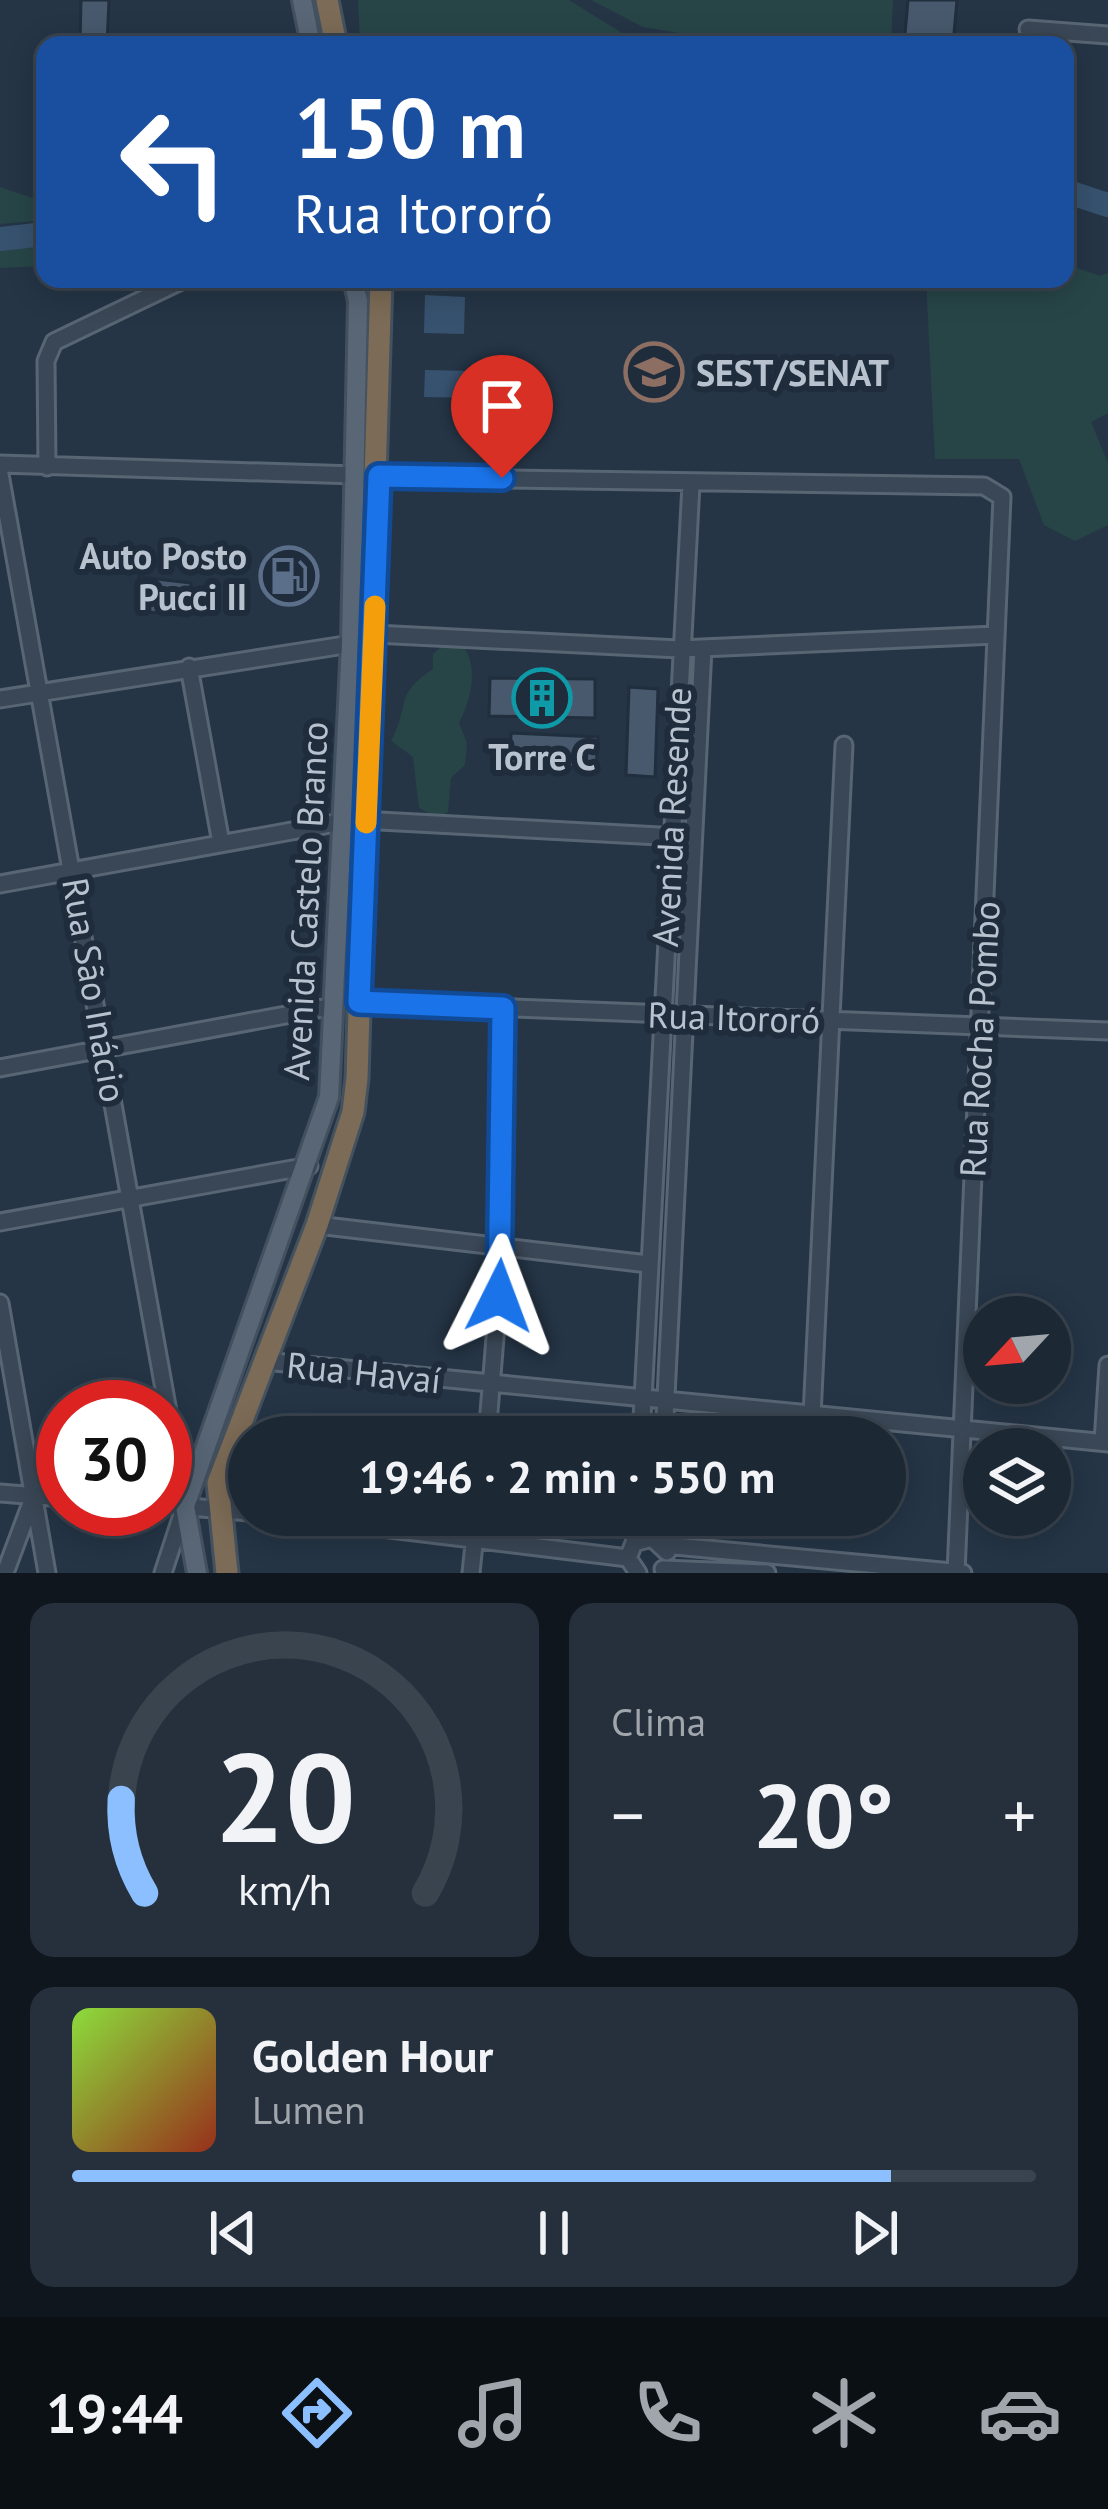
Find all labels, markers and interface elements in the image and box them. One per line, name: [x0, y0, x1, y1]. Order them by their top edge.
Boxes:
text: 150 m: [294, 72, 526, 181]
icon: left: [96, 84, 252, 240]
text: Rua Itororó: [294, 178, 553, 248]
school or university icon: SEST/SENAT: [623, 341, 685, 403]
place label: SEST/SENAT: [696, 349, 890, 396]
pin: [451, 355, 553, 478]
icon: arrive: [469, 373, 535, 439]
place label: Auto Posto Pucci II: [79, 532, 247, 620]
fuel station icon: Auto Posto Pucci II: [258, 545, 320, 607]
building icon: Torre C: [511, 667, 573, 729]
street label: Avenida Resende: [641, 686, 701, 948]
street label: Avenida Castelo Branco: [272, 720, 338, 1082]
place label: Torre C: [488, 733, 596, 780]
street label: Rua São Inácio: [52, 874, 138, 1106]
street label: Rua Rocha Pombo: [948, 900, 1010, 1178]
street label: Rua Itororó: [647, 991, 821, 1043]
position arrow: [436, 1233, 562, 1359]
north arrow: [963, 1296, 1071, 1404]
map controls: [963, 1296, 1071, 1536]
street label: Rua Havaí: [285, 1341, 443, 1403]
speed limit sign: 30: [36, 1380, 192, 1536]
button: layers: [963, 1428, 1071, 1536]
text: 19:46 · 2 min · 550 m: [359, 1447, 775, 1505]
text: Clima: [611, 1696, 706, 1747]
text: 20: [214, 1715, 355, 1876]
text: 20°: [753, 1756, 894, 1873]
text: −: [611, 1772, 644, 1857]
text: +: [1003, 1772, 1036, 1857]
text: km/h: [237, 1861, 332, 1917]
text: Golden Hour: [252, 2026, 493, 2084]
text: Lumen: [252, 2084, 365, 2135]
icon: previous: [200, 2200, 266, 2266]
icon: pause: [521, 2200, 587, 2266]
icon: next: [842, 2200, 908, 2266]
icon: directions: [275, 2371, 359, 2455]
icon: music: [451, 2371, 535, 2455]
icon: phone: [626, 2371, 710, 2455]
icon: climate: [802, 2371, 886, 2455]
icon: car: [978, 2371, 1062, 2455]
text: 19:44: [46, 2378, 183, 2448]

